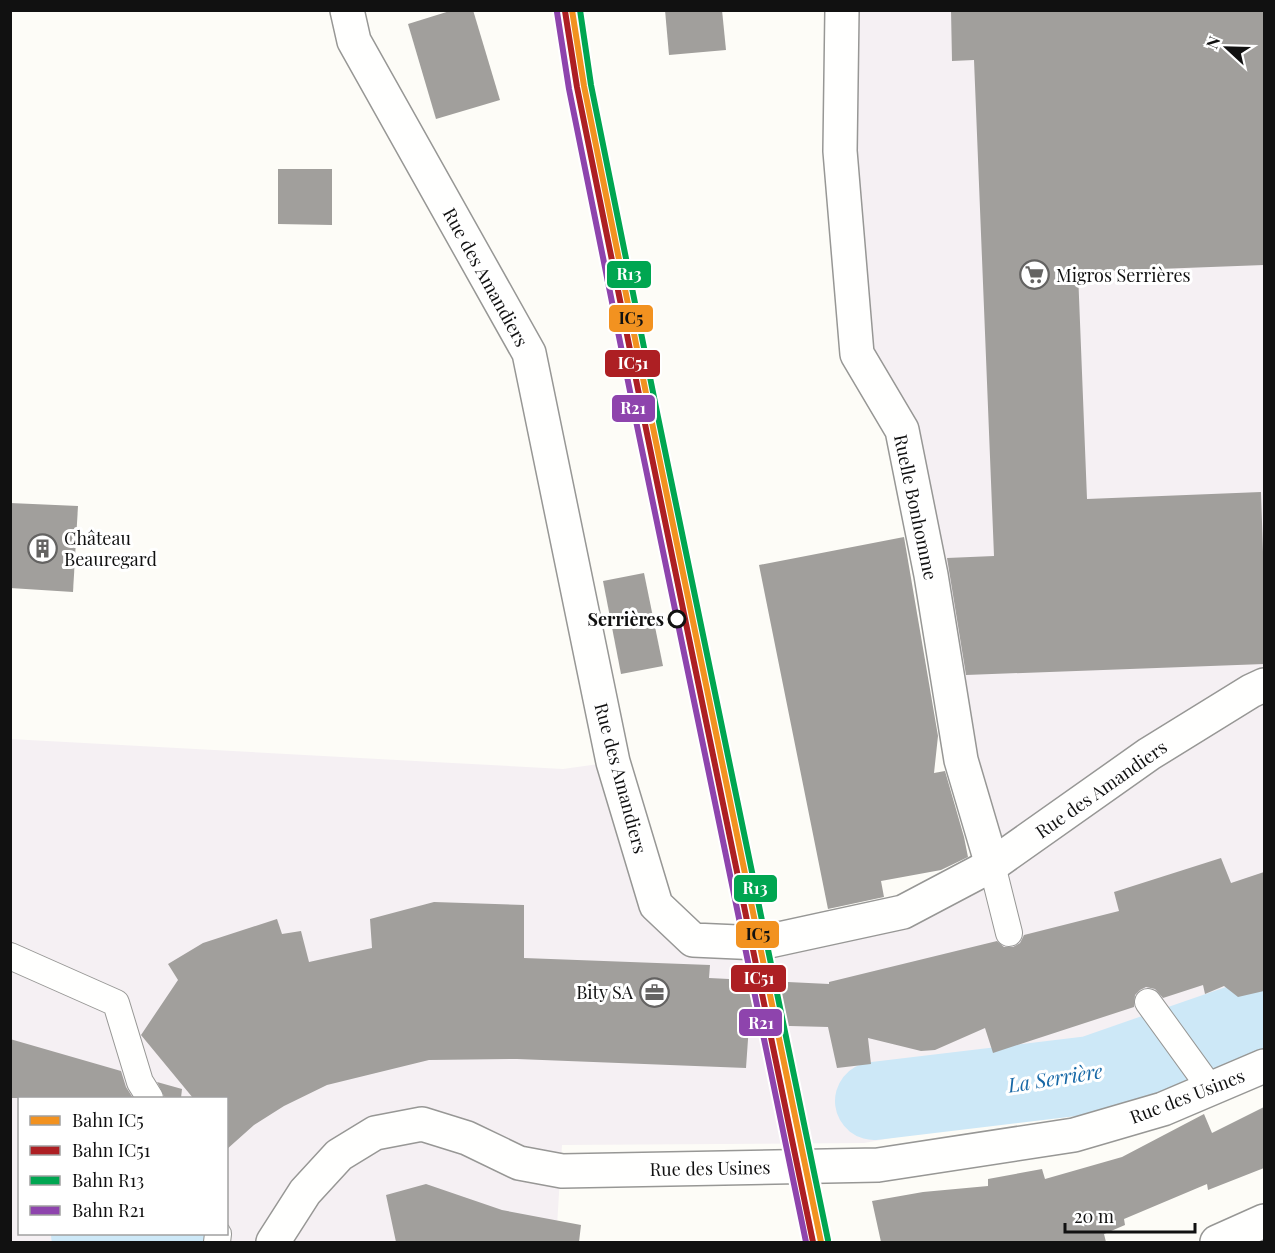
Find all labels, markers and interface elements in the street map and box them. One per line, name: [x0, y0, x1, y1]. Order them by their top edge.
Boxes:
north arrow: [1197, 18, 1257, 78]
text: N: [1201, 32, 1225, 51]
street label: Rue des Amandiers: [438, 203, 534, 351]
supermarket icon: Migros Serrières: [1019, 259, 1051, 291]
line badge: R13: [606, 260, 652, 289]
text: R13: [617, 263, 642, 284]
place label: Migros Serrières: [1056, 263, 1191, 287]
line badge: IC5: [608, 304, 654, 333]
text: IC5: [619, 307, 643, 328]
line badge: IC51: [604, 349, 661, 378]
text: IC51: [618, 352, 648, 373]
line badge: R21: [611, 394, 656, 423]
text: R21: [620, 397, 646, 418]
street label: Ruelle Bonhomme: [889, 432, 943, 582]
place label: Château Beauregard: [64, 526, 157, 571]
building icon: Château Beauregard: [27, 532, 59, 564]
place label: Serrières: [588, 607, 664, 631]
marker: Serrières: [668, 610, 686, 628]
street label: Rue des Amandiers: [589, 700, 653, 856]
street label: Rue des Amandiers: [1031, 735, 1171, 843]
line badge: R13: [733, 874, 778, 903]
text: R13: [743, 877, 768, 898]
line badge: IC5: [735, 920, 780, 949]
text: IC5: [746, 923, 770, 944]
line badge: IC51: [730, 964, 787, 993]
text: IC51: [744, 967, 774, 988]
office icon: Bity SA: [638, 976, 670, 1008]
place label: Bity SA: [576, 980, 634, 1004]
line badge: R21: [738, 1008, 783, 1037]
text: R21: [748, 1012, 774, 1033]
water label: La Serrière: [1005, 1056, 1105, 1098]
street label: Rue des Usines: [1126, 1063, 1248, 1129]
legend: [18, 1097, 228, 1235]
text: Bahn IC5: [72, 1108, 144, 1132]
text: Bahn IC51: [72, 1138, 151, 1162]
street label: Rue des Usines: [649, 1155, 771, 1181]
text: Bahn R13: [72, 1168, 144, 1192]
scale bar: [1065, 1196, 1196, 1234]
text: Bahn R21: [72, 1198, 145, 1222]
text: 20 m: [1074, 1204, 1114, 1228]

